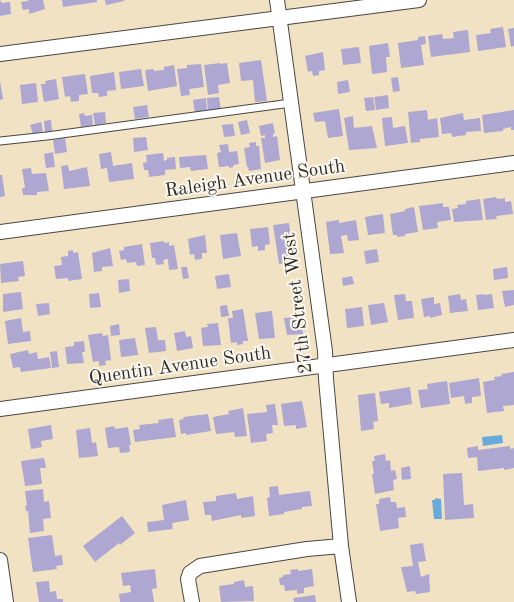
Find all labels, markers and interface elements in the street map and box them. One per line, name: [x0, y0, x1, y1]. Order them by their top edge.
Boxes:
street label: Raleigh Avenue South: [163, 155, 347, 203]
street label: 27th Street West: [278, 231, 318, 375]
street label: Quentin Avenue South: [87, 342, 273, 390]

